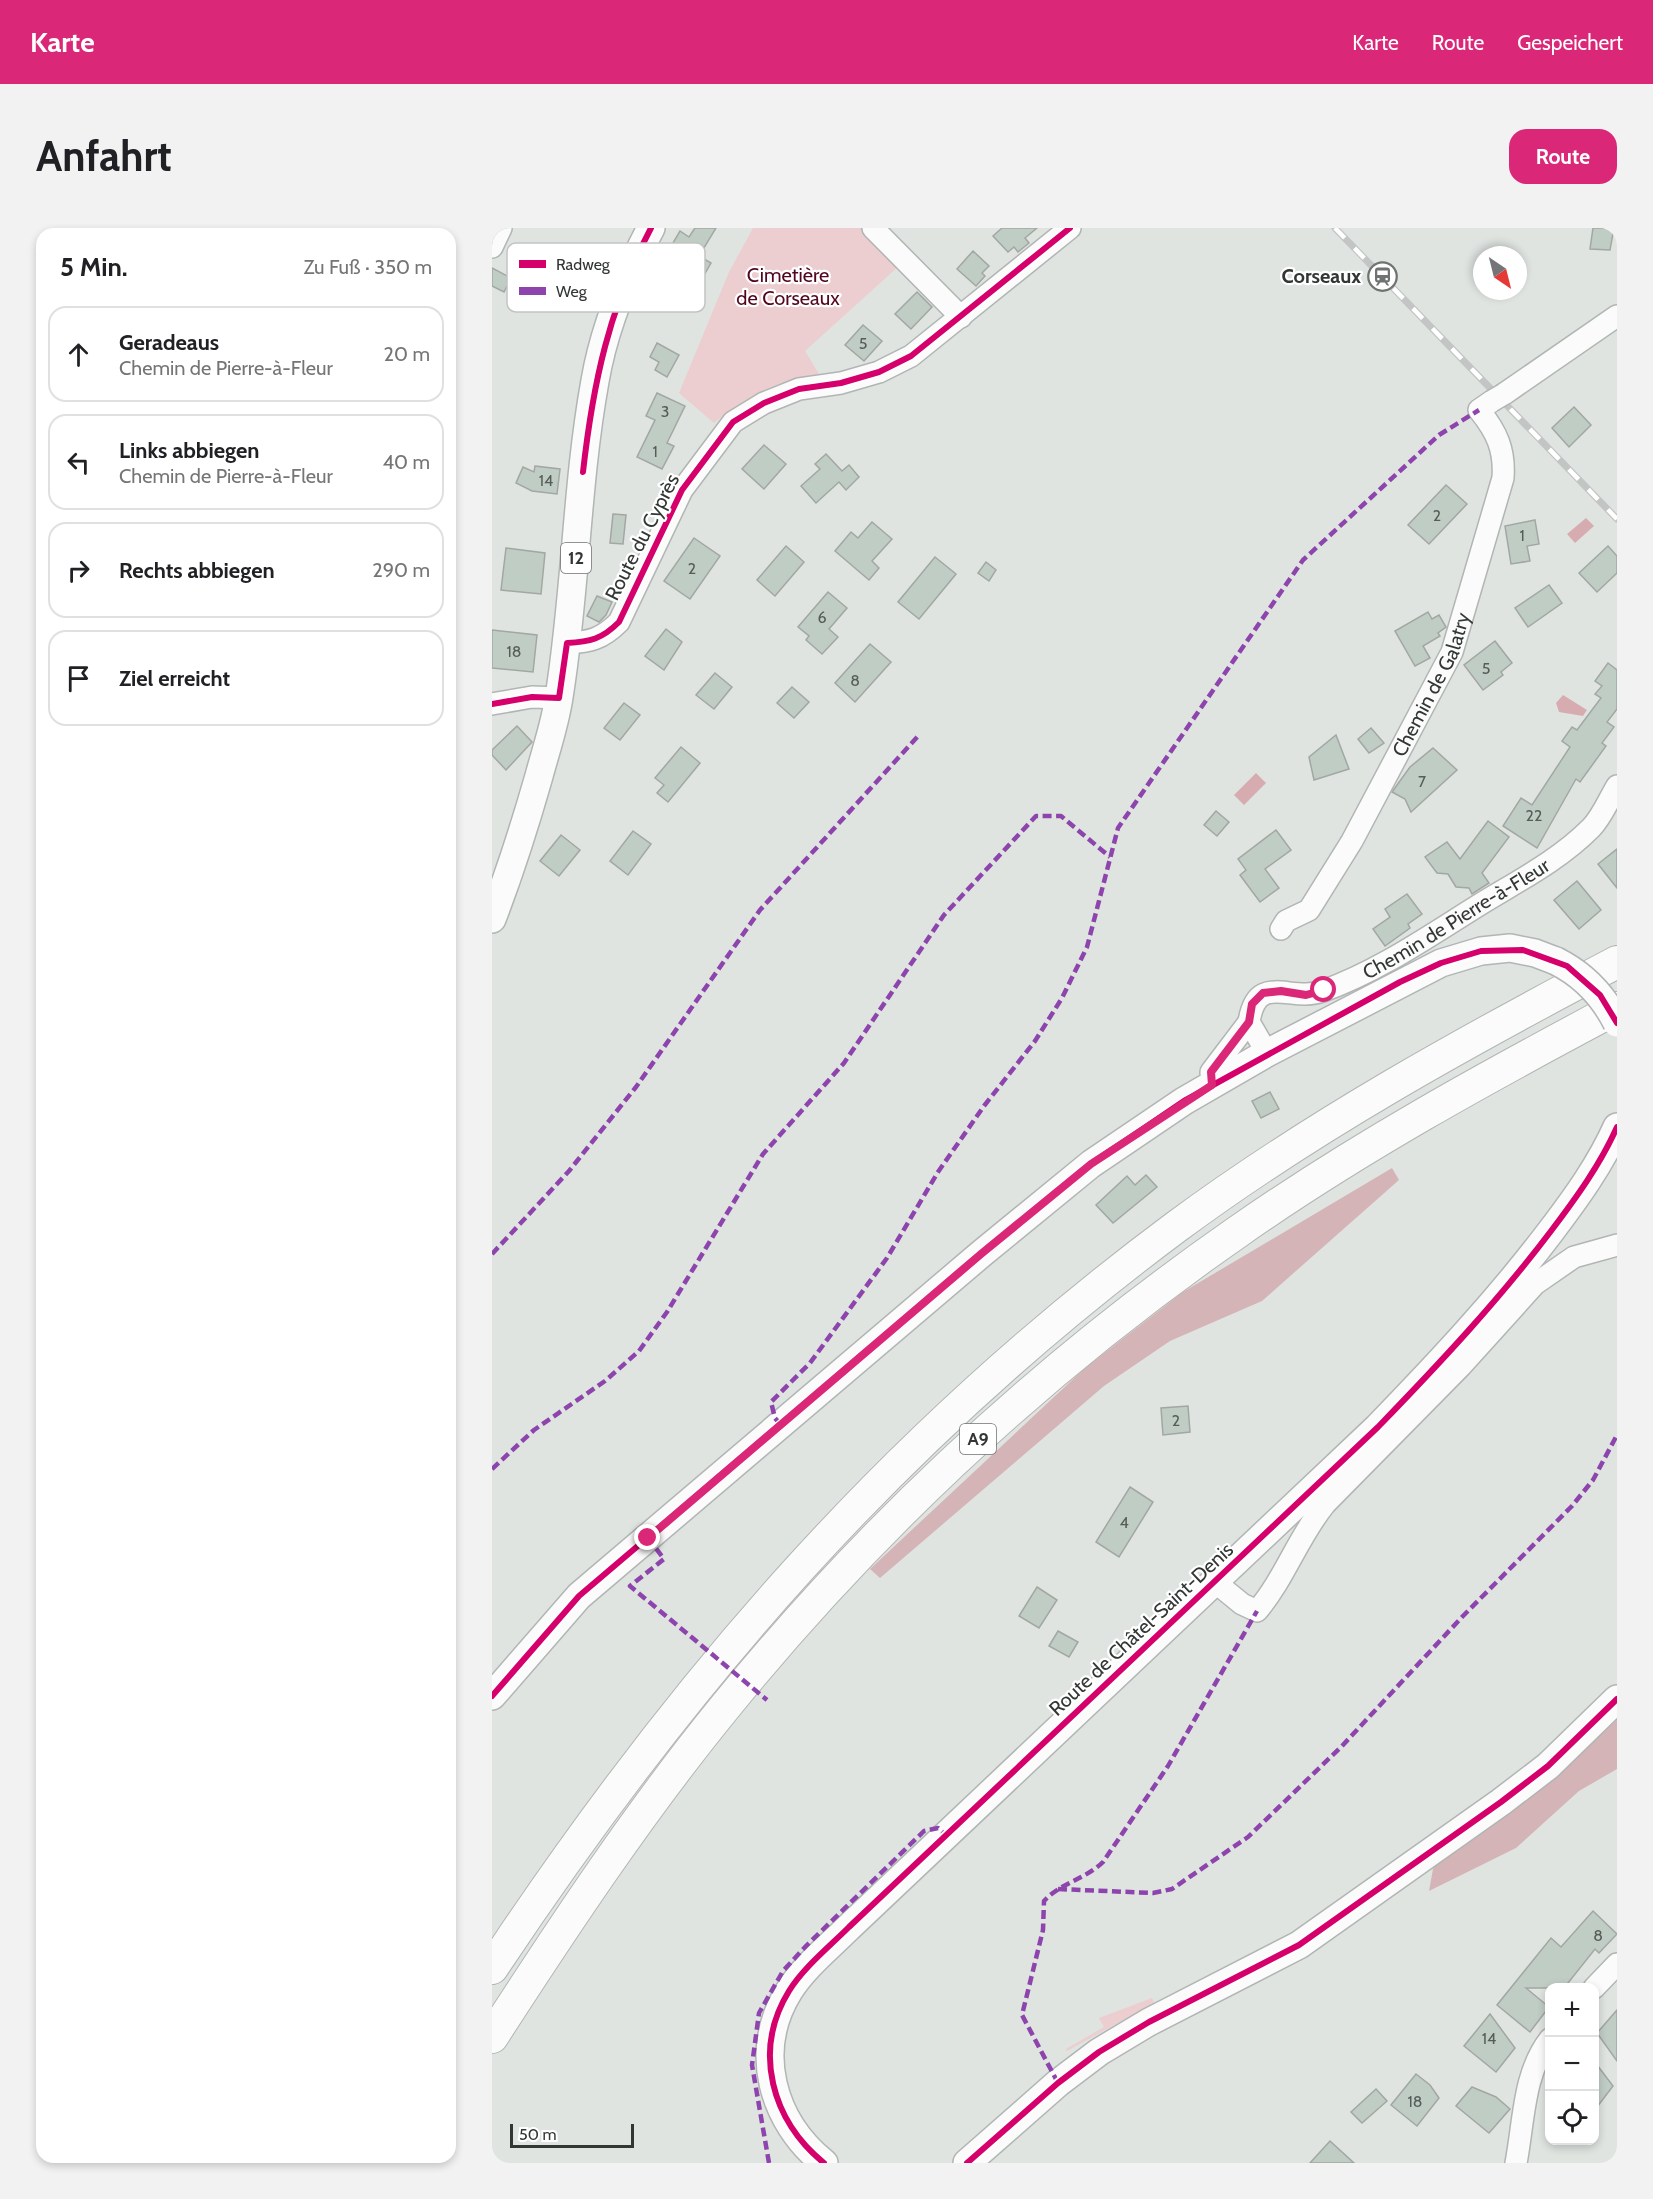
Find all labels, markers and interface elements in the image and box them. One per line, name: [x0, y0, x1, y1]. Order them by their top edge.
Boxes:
text: Karte: [30, 25, 95, 59]
text: Karte: [1352, 30, 1399, 55]
text: Route: [1432, 30, 1484, 55]
text: Gespeichert: [1517, 30, 1623, 55]
button: Route: [1509, 129, 1617, 184]
text: Anfahrt: [36, 130, 172, 182]
legend: [507, 243, 705, 312]
north arrow: [1473, 246, 1527, 300]
text: 5 Min.: [60, 251, 128, 283]
text: Zu Fuß · 350 m: [304, 255, 432, 279]
text: Radweg: [556, 255, 611, 274]
station icon: Corseaux: [1366, 260, 1398, 292]
park label: Cimetière de Corseaux: [736, 263, 840, 310]
place label: Corseaux: [1282, 264, 1361, 288]
text: Weg: [556, 282, 588, 301]
text: Geradeaus: [119, 329, 219, 356]
house number: 5: [859, 334, 867, 353]
icon: ahead: [62, 338, 95, 371]
text: 20 m: [384, 342, 430, 366]
text: Chemin de Pierre-à-Fleur: [119, 356, 333, 380]
house number: 3: [661, 402, 669, 421]
text: Links abbiegen: [119, 437, 259, 464]
house number: 1: [652, 442, 658, 461]
icon: left: [62, 446, 95, 479]
text: 40 m: [382, 450, 430, 474]
text: Chemin de Pierre-à-Fleur: [119, 464, 333, 488]
street label: Route du Cyprès: [600, 470, 684, 604]
house number: 14: [539, 471, 553, 490]
house number: 2: [1433, 506, 1441, 525]
house number: 1: [1519, 526, 1525, 545]
road number: 12: [561, 543, 591, 573]
icon: right: [62, 554, 95, 587]
text: Rechts abbiegen: [119, 557, 275, 584]
text: 290 m: [372, 558, 430, 582]
house number: 2: [688, 559, 696, 578]
house number: 6: [817, 608, 827, 627]
street label: Chemin de Galatry: [1387, 610, 1475, 761]
house number: 18: [507, 642, 521, 661]
house number: 5: [1482, 659, 1490, 678]
icon: arrive: [62, 662, 95, 695]
text: Ziel erreicht: [119, 665, 230, 692]
house number: 8: [850, 671, 860, 690]
house number: 7: [1418, 772, 1426, 791]
house number: 22: [1526, 806, 1542, 825]
street label: Chemin de Pierre-à-Fleur: [1359, 853, 1555, 984]
route start: [1310, 976, 1336, 1002]
house number: 2: [1172, 1411, 1180, 1430]
road number: A9: [960, 1424, 996, 1454]
house number: 4: [1119, 1513, 1129, 1532]
route end: [634, 1524, 660, 1550]
street label: Route de Châtel-Saint-Denis: [1044, 1537, 1238, 1721]
house number: 8: [1593, 1926, 1603, 1945]
map controls: [1545, 1983, 1599, 2145]
button: +: [1545, 1983, 1599, 2037]
house number: 14: [1482, 2029, 1496, 2048]
button: −: [1545, 2037, 1599, 2091]
button: locate: [1545, 2091, 1599, 2145]
house number: 18: [1408, 2092, 1422, 2111]
scale bar: [510, 2121, 634, 2148]
text: 50 m: [519, 2125, 556, 2144]

